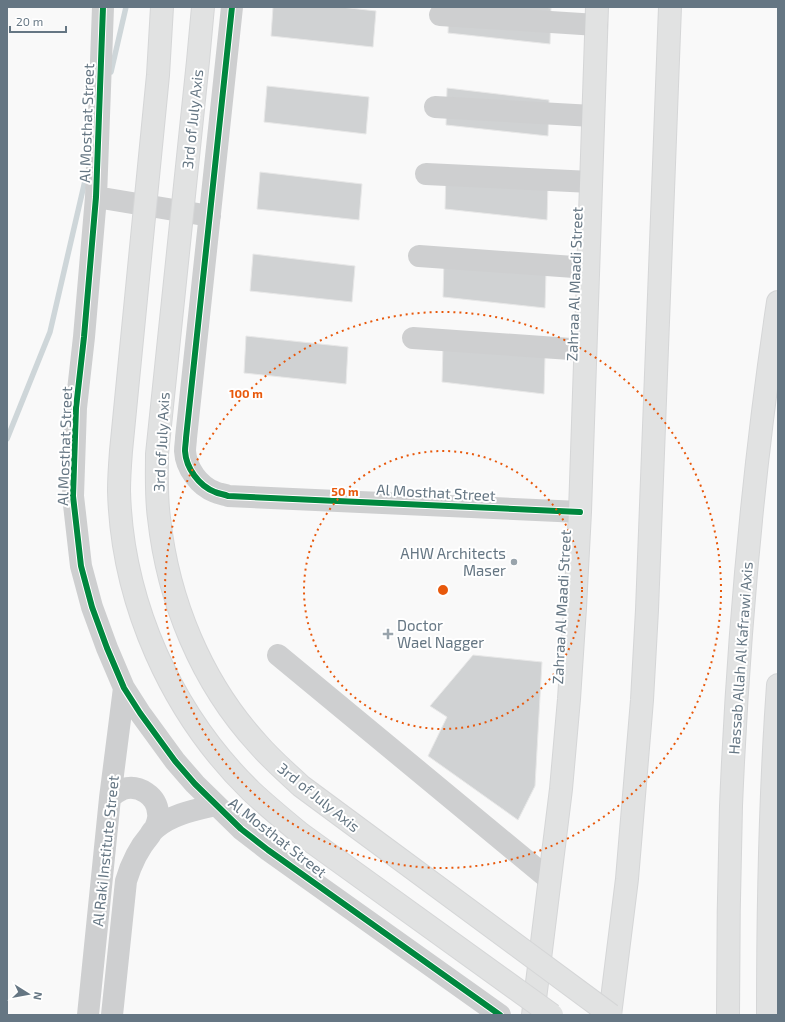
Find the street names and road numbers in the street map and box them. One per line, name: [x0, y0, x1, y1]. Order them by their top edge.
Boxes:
street label: Al Mosthat Street: [75, 63, 97, 183]
street label: 3rd of July Axis: [178, 68, 206, 170]
street label: Zahraa Al Maadi Street: [562, 206, 586, 362]
street label: Al Mosthat Street: [53, 386, 75, 506]
street label: 3rd of July Axis: [149, 392, 173, 492]
street label: Al Mosthat Street: [376, 480, 496, 504]
street label: Zahraa Al Maadi Street: [548, 529, 574, 685]
street label: Hassab Allah Al Kafrawi Axis: [724, 561, 756, 755]
street label: 3rd of July Axis: [274, 759, 364, 835]
street label: Al Raki Institute Street: [88, 774, 122, 927]
street label: Al Mosthat Street: [225, 793, 331, 881]

